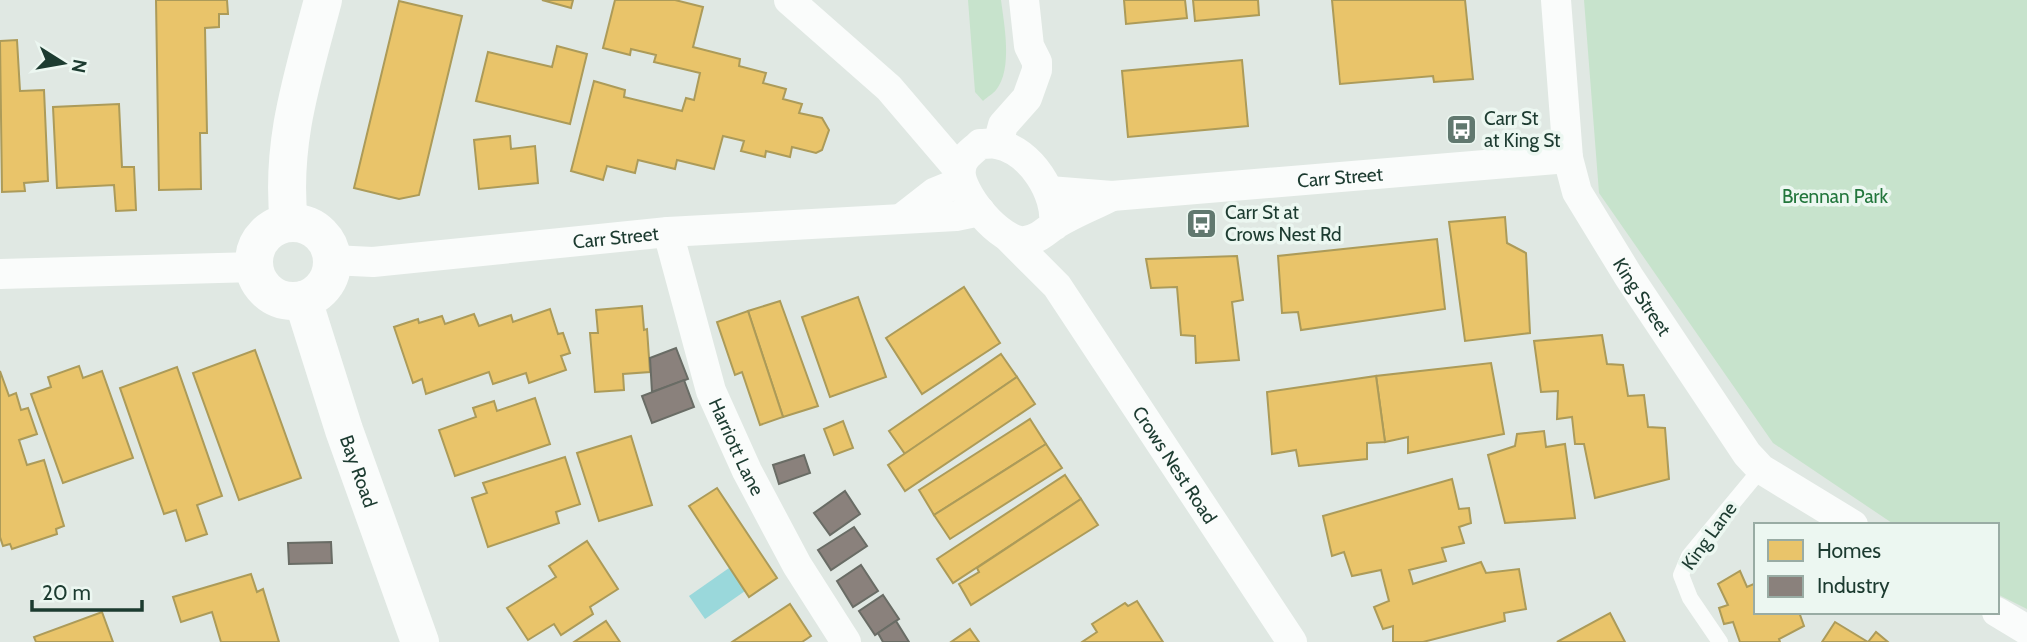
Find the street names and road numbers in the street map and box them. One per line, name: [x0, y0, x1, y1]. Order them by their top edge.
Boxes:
street label: Carr Street: [1296, 162, 1384, 192]
street label: Carr Street: [572, 221, 660, 253]
street label: King Street: [1608, 254, 1677, 340]
street label: Harriott Lane: [704, 394, 769, 500]
street label: Crows Nest Road: [1128, 401, 1222, 528]
street label: Bay Road: [335, 432, 382, 510]
street label: King Lane: [1677, 497, 1742, 575]

